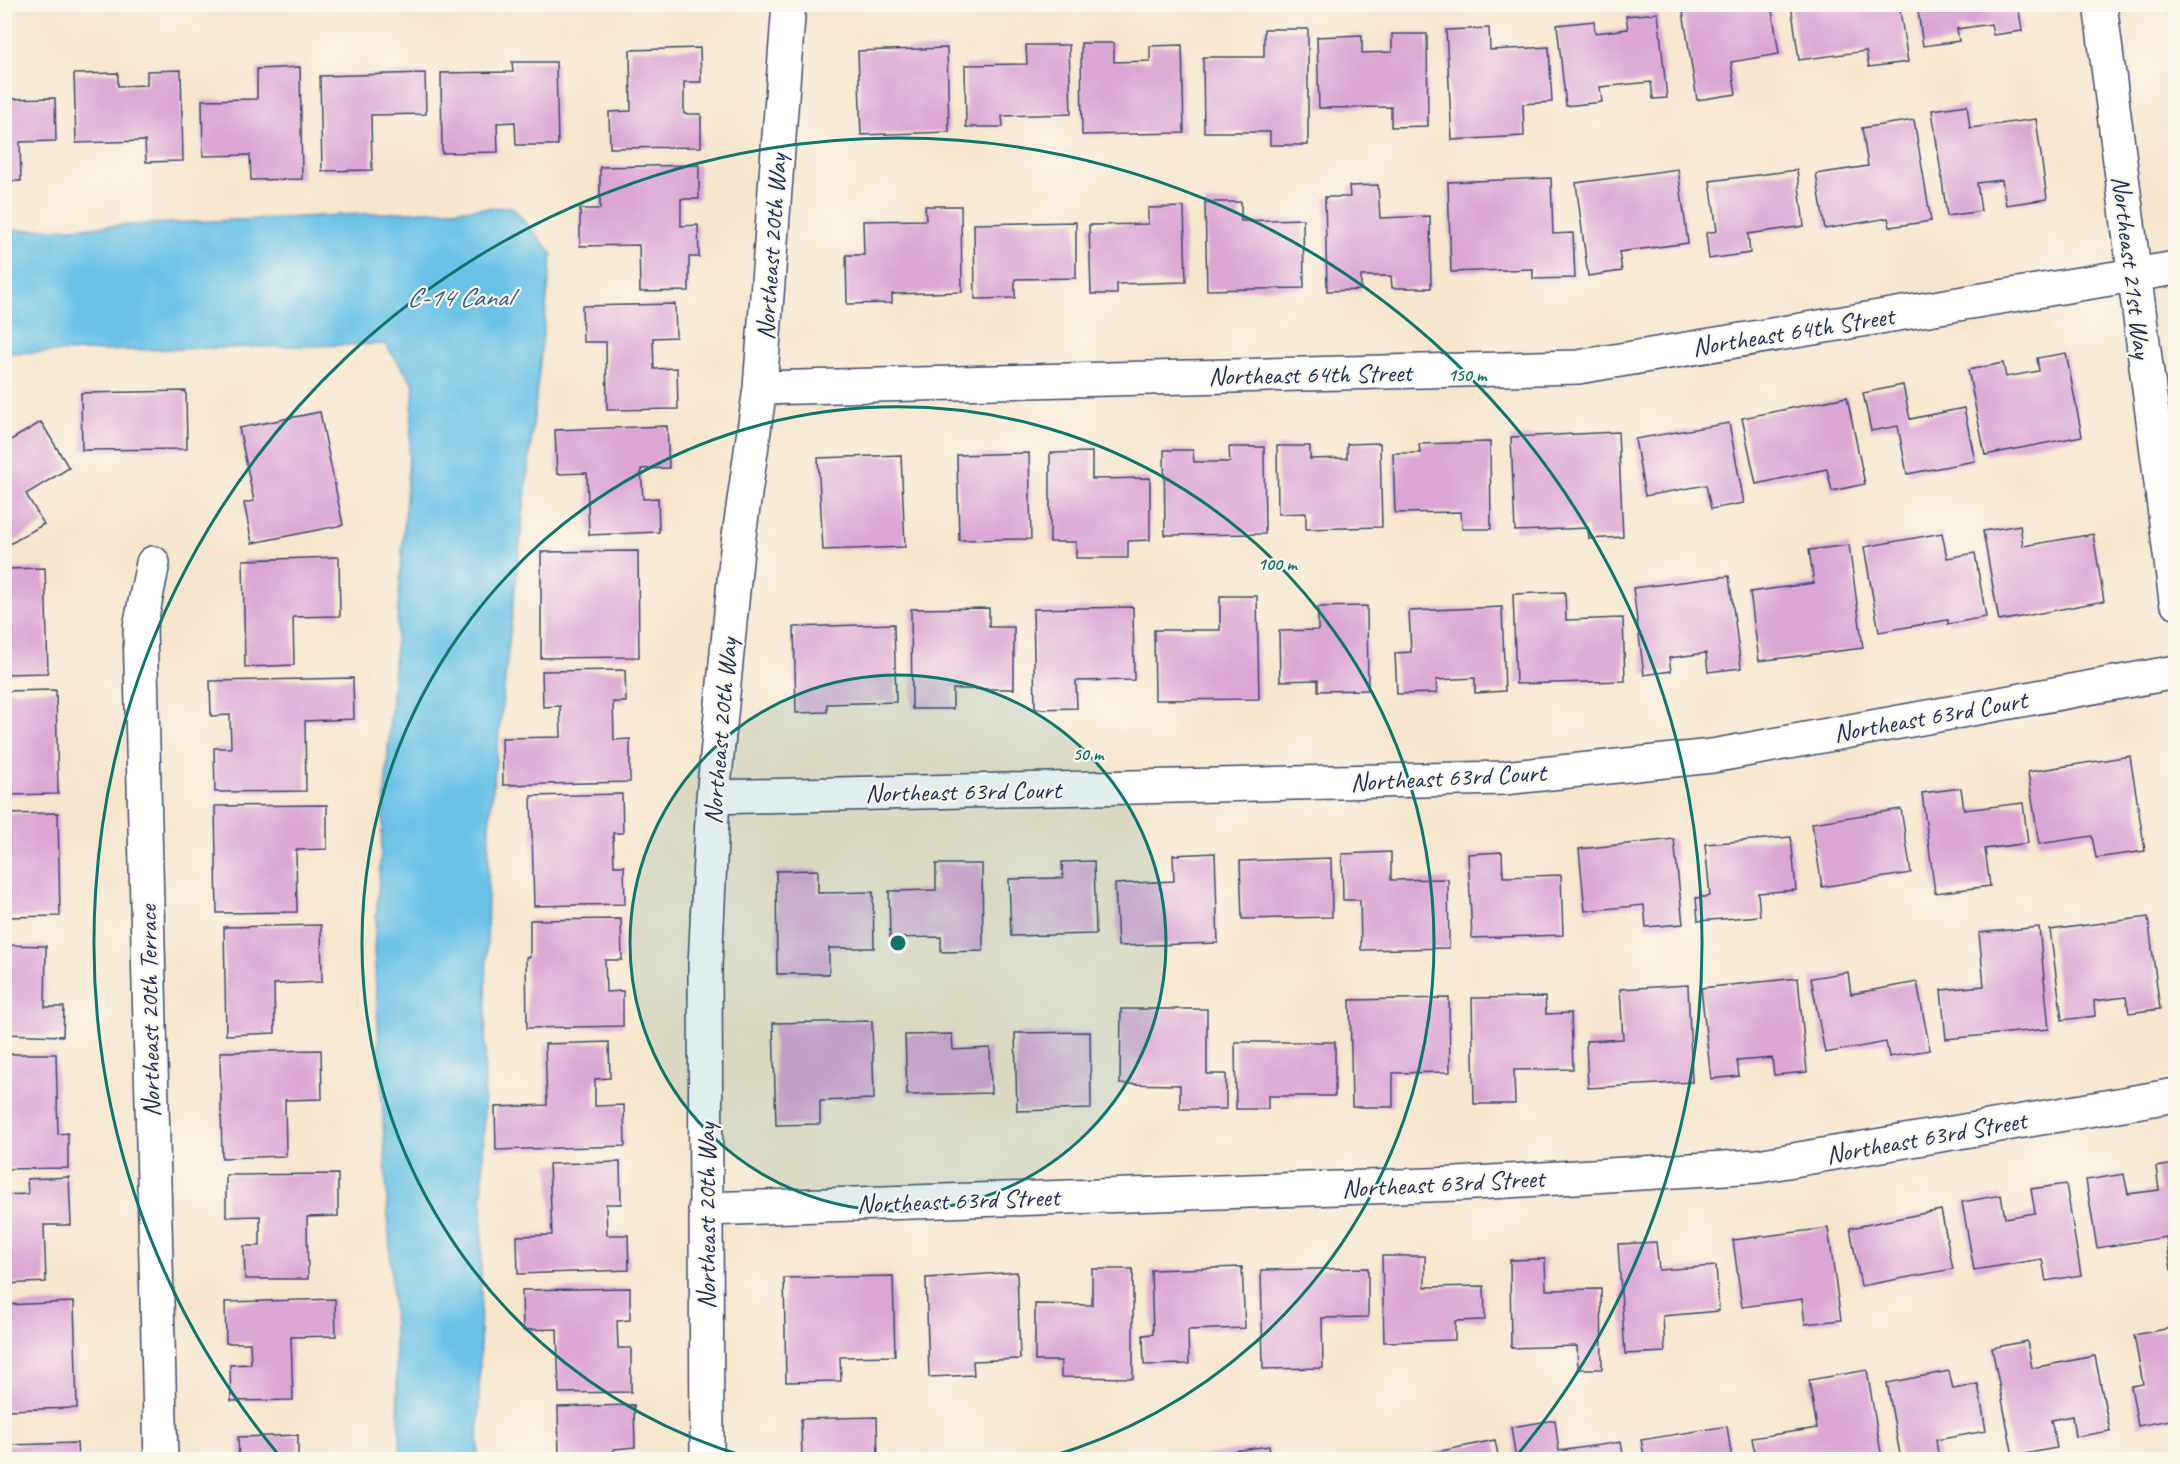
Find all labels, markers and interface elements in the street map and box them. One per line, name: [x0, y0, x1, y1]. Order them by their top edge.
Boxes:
street label: Northeast 20th Way: [749, 151, 795, 341]
street label: Northeast 21st Way: [2104, 174, 2159, 362]
water label: C-14 Canal: [407, 280, 520, 314]
street label: Northeast 64th Street: [1690, 299, 1899, 364]
street label: Northeast 64th Street: [1208, 356, 1414, 393]
text: 150 m: [1448, 364, 1488, 386]
text: 100 m: [1258, 553, 1298, 575]
street label: Northeast 20th Way: [696, 635, 745, 825]
street label: Northeast 63rd Court: [1831, 683, 2032, 750]
text: 50 m: [1073, 743, 1105, 765]
street label: Northeast 63rd Court: [1349, 756, 1549, 799]
street label: Northeast 63rd Court: [865, 773, 1064, 810]
street label: Northeast 20th Terrace: [131, 903, 168, 1117]
centre of rings: [888, 933, 908, 953]
street label: Northeast 63rd Street: [1823, 1103, 2031, 1171]
street label: Northeast 20th Way: [690, 1121, 723, 1309]
street label: Northeast 63rd Street: [1341, 1162, 1548, 1205]
street label: Northeast 63rd Street: [856, 1180, 1062, 1221]

